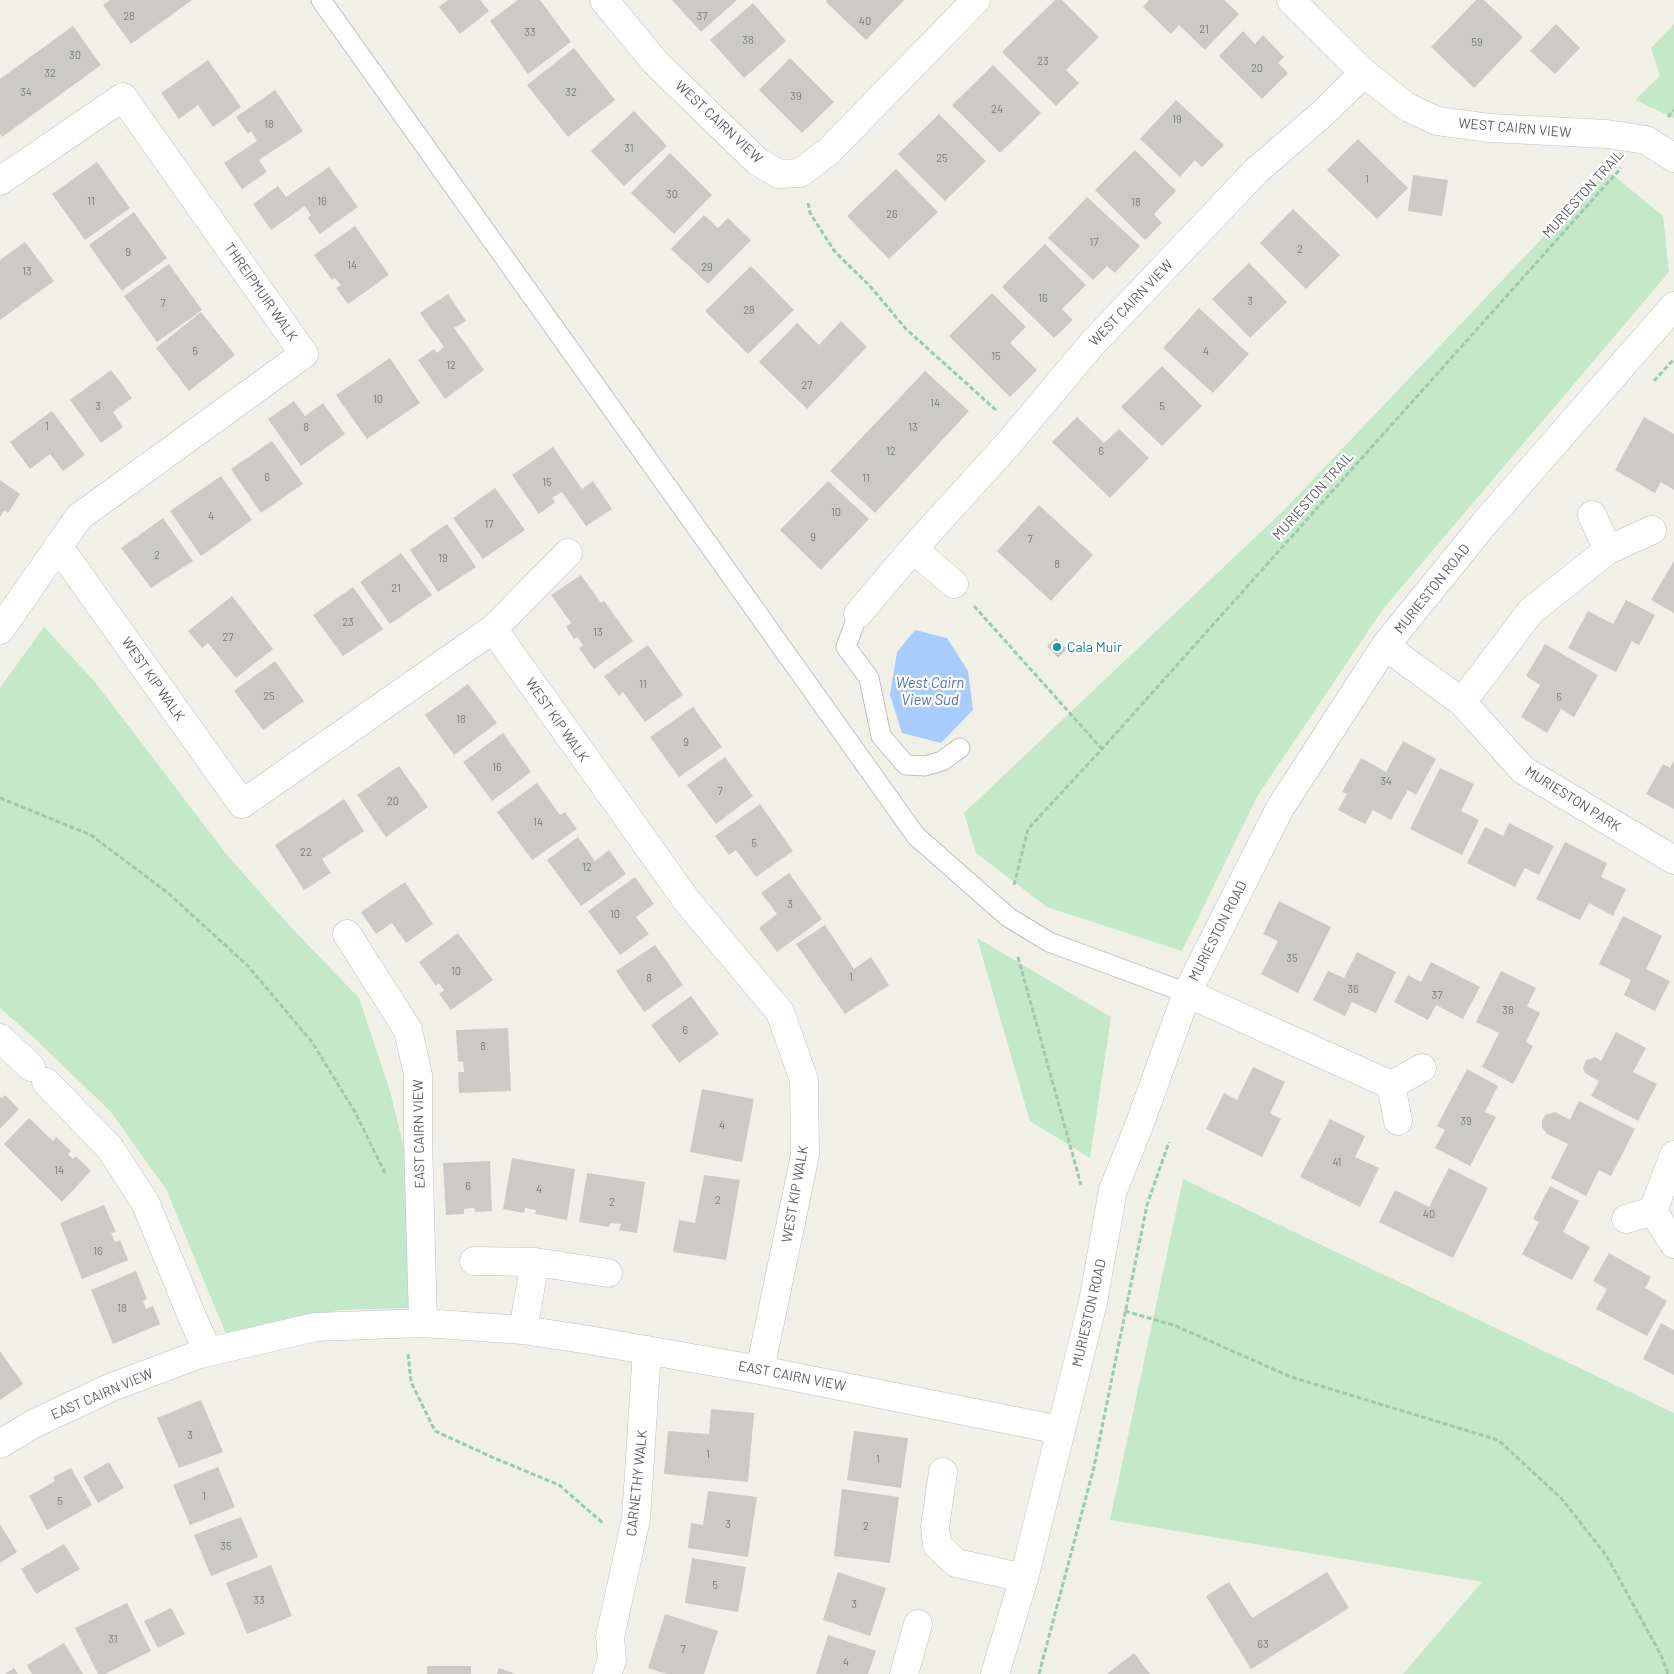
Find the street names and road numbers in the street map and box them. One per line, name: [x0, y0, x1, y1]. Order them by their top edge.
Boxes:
street label: WEST CAIRN VIEW: [672, 77, 766, 167]
street label: WEST CAIRN VIEW: [1458, 115, 1572, 141]
street label: MURIESTON TRAIL: [1539, 146, 1627, 242]
street label: THREIPMUIR WALK: [221, 240, 301, 344]
street label: WEST CAIRN VIEW: [1086, 256, 1176, 350]
street label: MURIESTON TRAIL: [1269, 448, 1357, 544]
street label: MURIESTON ROAD: [1391, 541, 1473, 637]
street label: WEST KIP WALK: [118, 634, 188, 724]
street label: WEST KIP WALK: [522, 675, 592, 765]
street label: MURIESTON PARK: [1522, 763, 1624, 835]
street label: MURIESTON ROAD: [1185, 878, 1251, 984]
street label: EAST CAIRN VIEW: [410, 1079, 428, 1189]
street label: WEST KIP WALK: [778, 1144, 812, 1244]
street label: MURIESTON ROAD: [1068, 1257, 1110, 1369]
street label: EAST CAIRN VIEW: [737, 1357, 847, 1395]
street label: EAST CAIRN VIEW: [48, 1365, 156, 1423]
street label: CARNETHY WALK: [623, 1429, 651, 1537]

